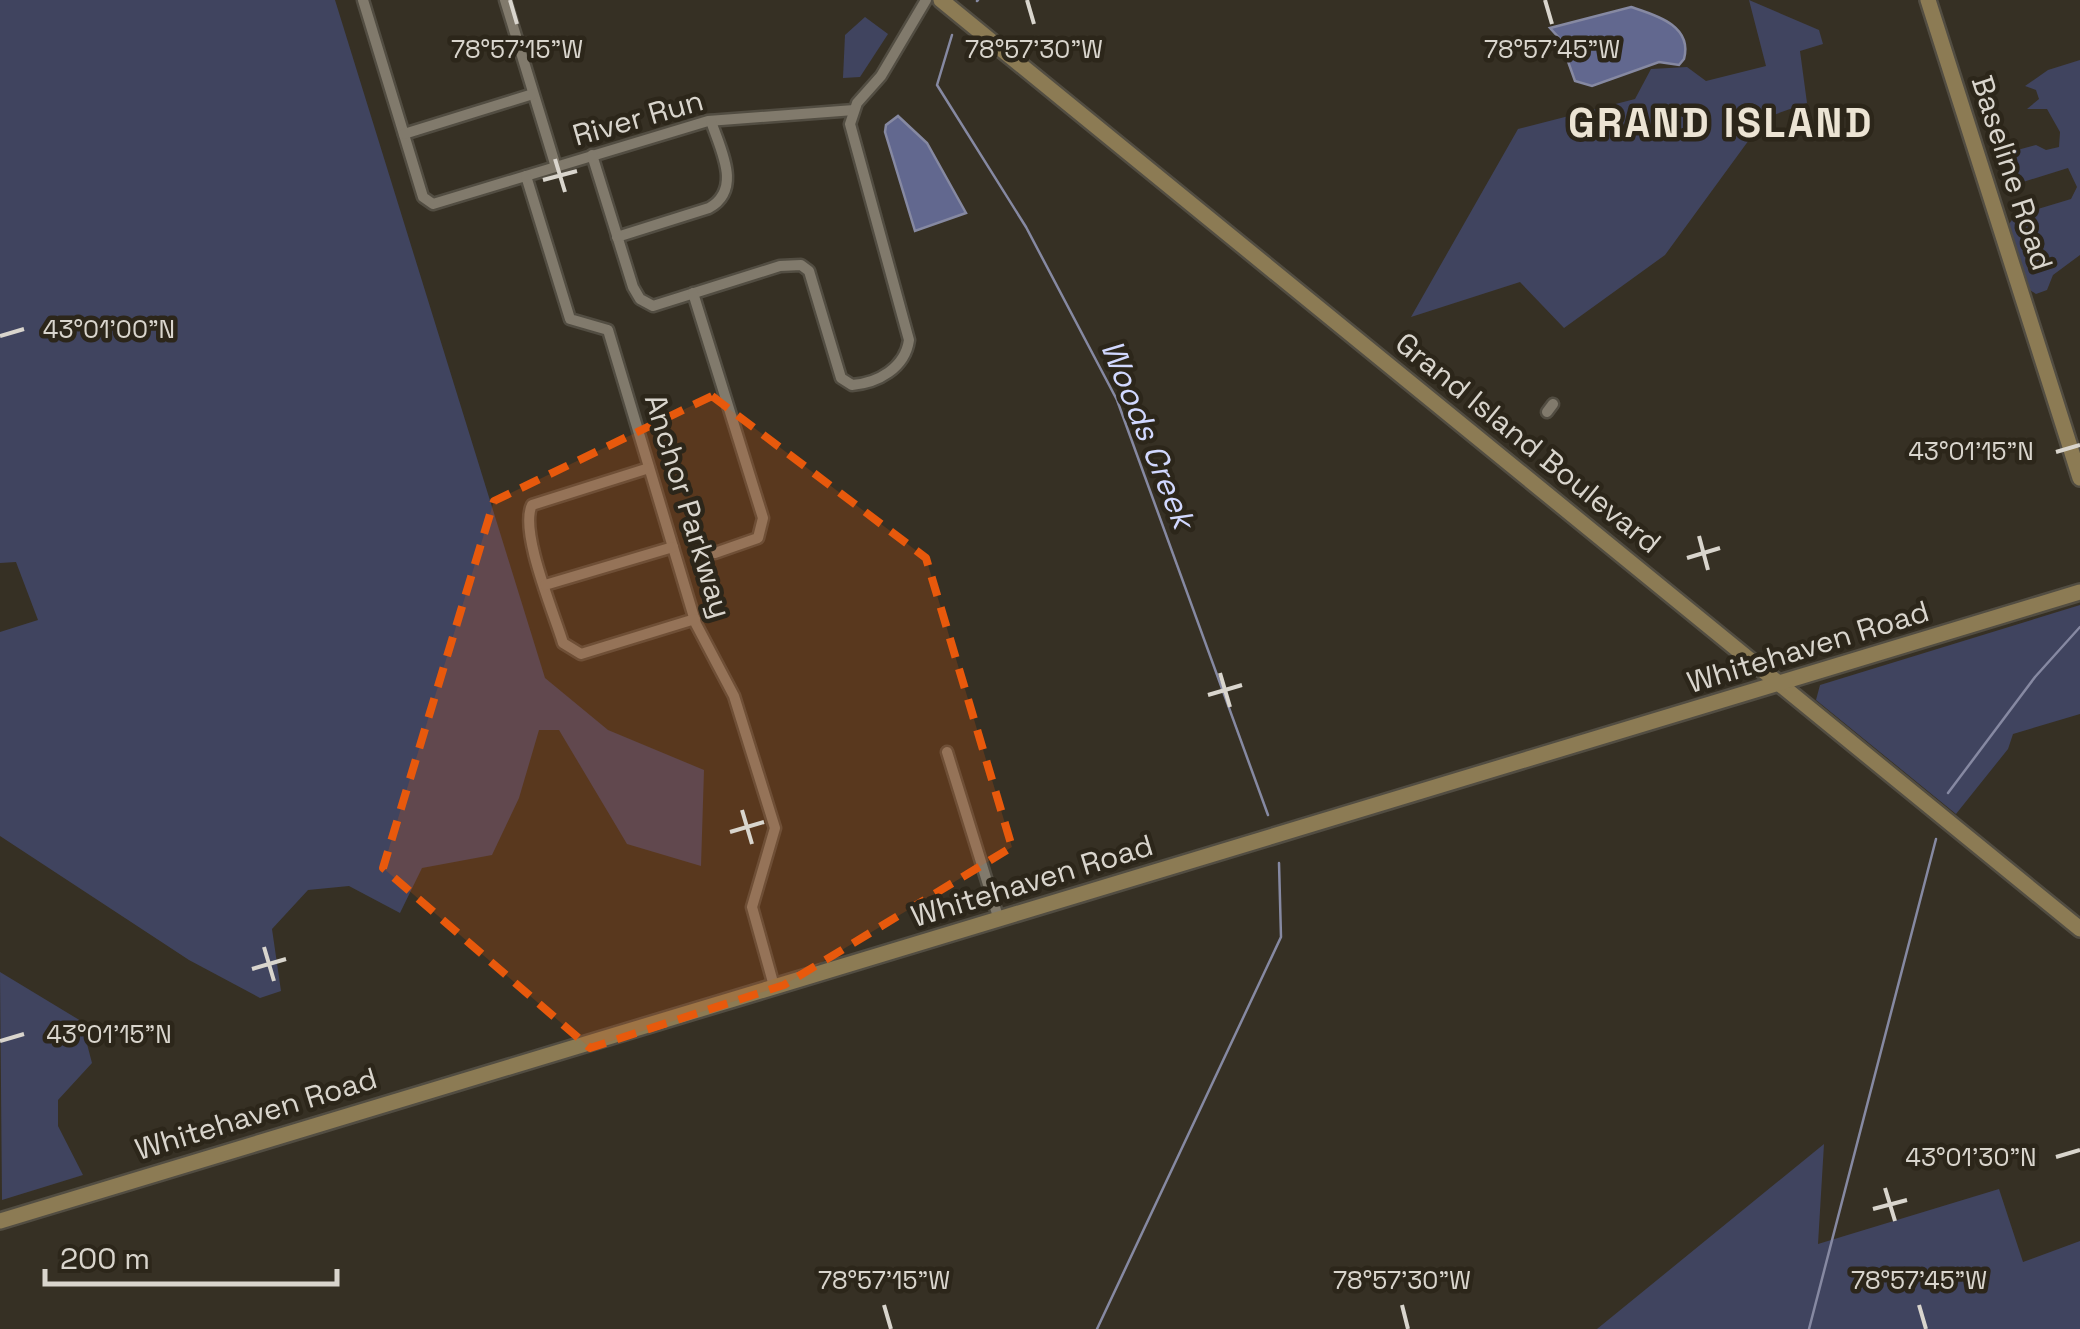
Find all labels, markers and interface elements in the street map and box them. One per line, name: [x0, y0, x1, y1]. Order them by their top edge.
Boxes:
text: 78°57'15"W: [451, 33, 583, 65]
text: 78°57'30"W: [965, 33, 1103, 65]
text: 78°57'45"W: [1484, 33, 1620, 65]
street label: Baseline Road: [1963, 70, 2062, 275]
street label: River Run: [568, 80, 708, 155]
district label: GRAND ISLAND: [1568, 98, 1874, 149]
text: 43°01'00"N: [43, 313, 175, 345]
street label: Grand Island Boulevard: [1388, 323, 1669, 562]
water label: Woods Creek: [1092, 334, 1205, 538]
street label: Anchor Parkway: [636, 389, 741, 623]
text: 43°01'15"N: [1908, 435, 2034, 467]
street label: Whitehaven Road: [1682, 591, 1934, 702]
street label: Whitehaven Road: [906, 825, 1158, 936]
text: 43°01'15"N: [46, 1018, 172, 1050]
street label: Whitehaven Road: [130, 1058, 382, 1169]
text: 43°01'30"N: [1905, 1141, 2037, 1173]
scale bar: [45, 1224, 338, 1286]
text: 200 m: [60, 1239, 150, 1278]
text: 78°57'15"W: [818, 1264, 950, 1296]
text: 78°57'30"W: [1333, 1264, 1471, 1296]
text: 78°57'45"W: [1851, 1264, 1987, 1296]

